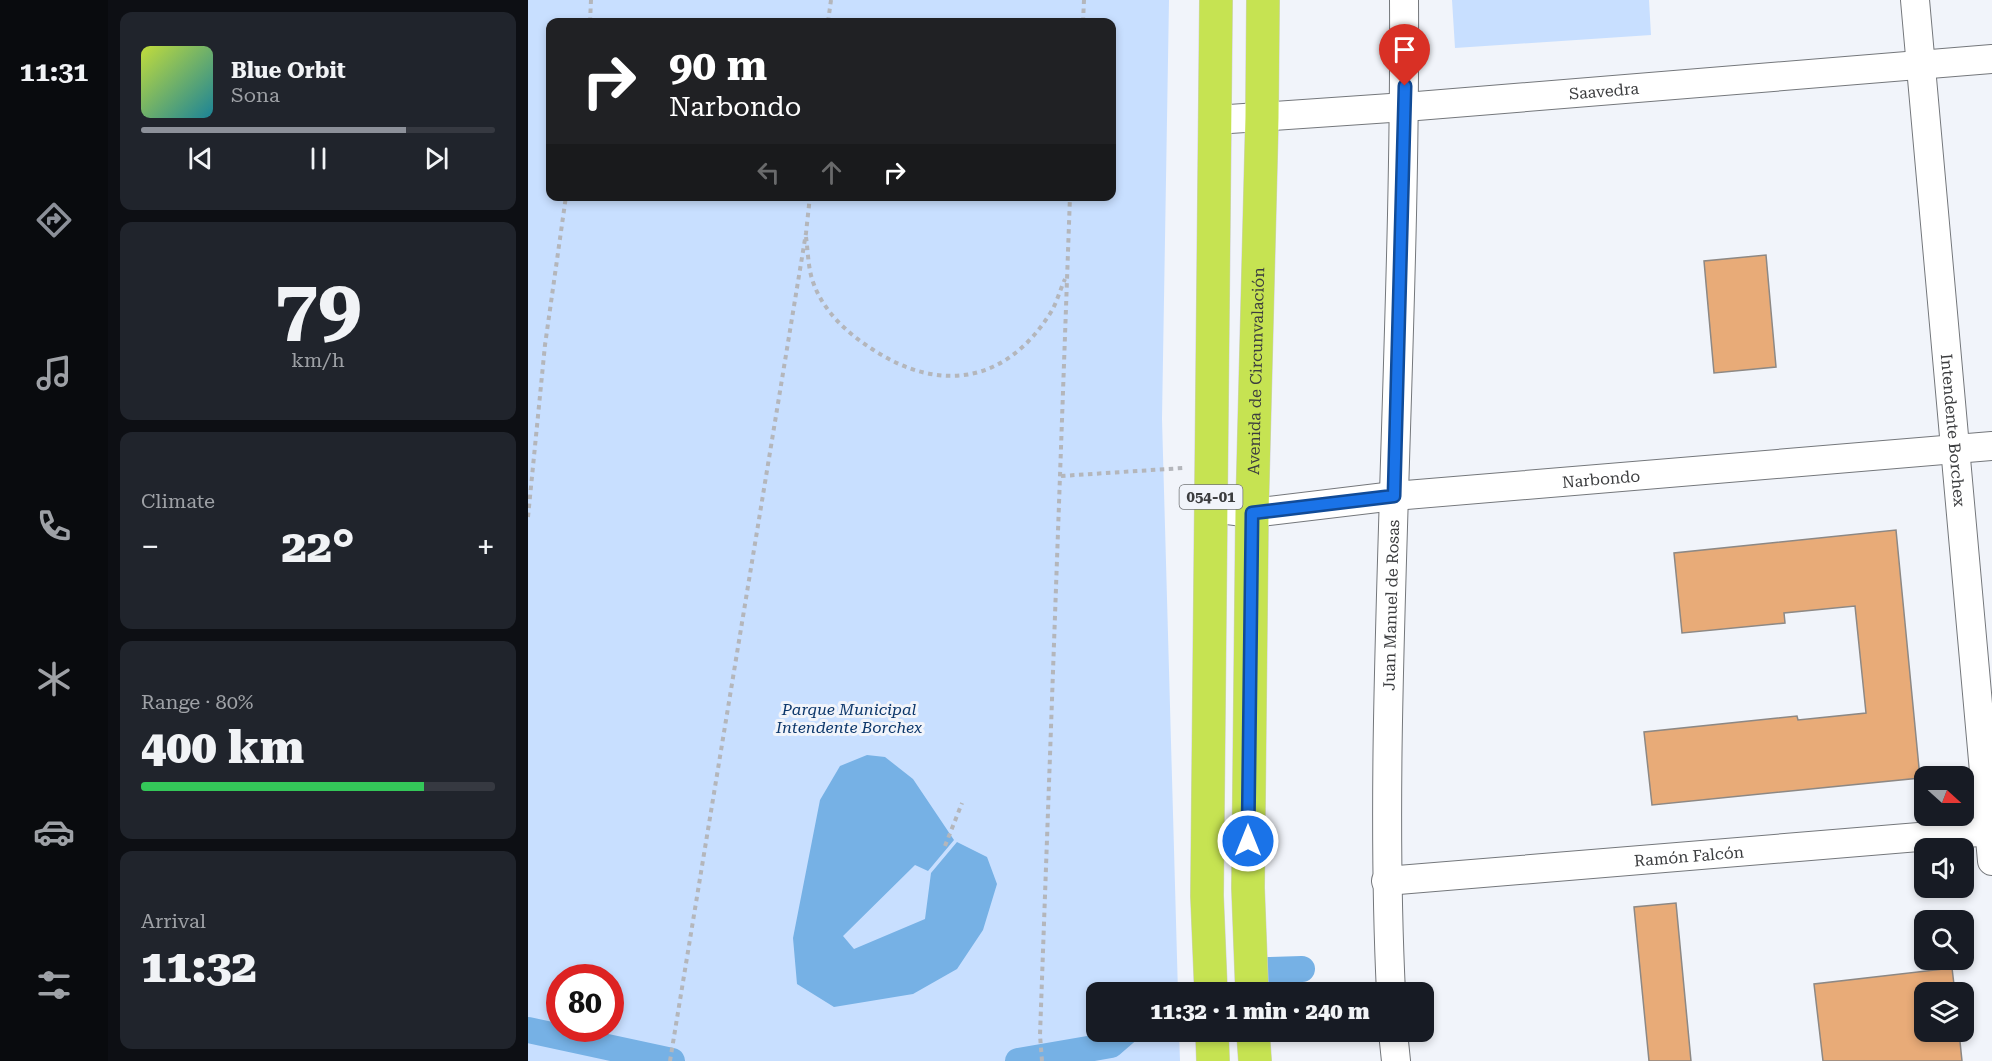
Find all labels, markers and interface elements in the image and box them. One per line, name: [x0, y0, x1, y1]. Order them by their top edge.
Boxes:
pin: [1379, 24, 1430, 86]
icon: arrive: [1388, 33, 1421, 66]
text: 90 m: [669, 41, 767, 90]
icon: right: [570, 42, 648, 120]
text: 11:31: [20, 56, 88, 88]
text: Blue Orbit: [231, 58, 346, 83]
street label: Saavedra: [1568, 79, 1640, 104]
text: Sona: [231, 83, 280, 107]
text: Narbondo: [669, 91, 801, 123]
icon: previous: [184, 142, 217, 175]
icon: pause: [302, 142, 335, 175]
icon: next: [420, 142, 453, 175]
icon: left: [752, 156, 785, 189]
icon: ahead: [815, 156, 848, 189]
icon: right: [878, 156, 911, 189]
icon: directions: [33, 199, 75, 241]
text: 79: [274, 263, 362, 354]
street label: Avenida de Circunvalación: [1244, 267, 1268, 475]
text: km/h: [291, 348, 345, 372]
icon: music: [33, 352, 75, 394]
street label: Intendente Borchex: [1937, 353, 1969, 508]
street label: Narbondo: [1561, 466, 1641, 492]
road number: 054-01: [1180, 485, 1242, 509]
text: Climate: [141, 489, 215, 513]
icon: phone: [33, 505, 75, 547]
street label: Juan Manuel de Rosas: [1380, 519, 1403, 691]
text: 22°: [282, 520, 355, 573]
text: −: [141, 527, 159, 566]
text: +: [477, 527, 495, 566]
icon: climate: [33, 658, 75, 700]
text: Range · 80%: [141, 690, 253, 714]
park label: Parque Municipal Intendente Borchex: [775, 700, 922, 737]
text: 400 km: [141, 721, 304, 774]
north arrow: [1914, 766, 1974, 826]
map controls: [1914, 766, 1974, 1042]
position arrow: [1216, 809, 1280, 873]
icon: car: [33, 811, 75, 853]
button: sound: [1914, 838, 1974, 898]
street label: Ramón Falcón: [1633, 843, 1745, 870]
text: Arrival: [141, 909, 206, 933]
button: search: [1914, 910, 1974, 970]
text: 11:32: [141, 940, 257, 993]
icon: filters: [33, 964, 75, 1006]
speed limit sign: 80: [546, 964, 624, 1042]
button: layers: [1914, 982, 1974, 1042]
text: 11:32 · 1 min · 240 m: [1150, 999, 1370, 1024]

